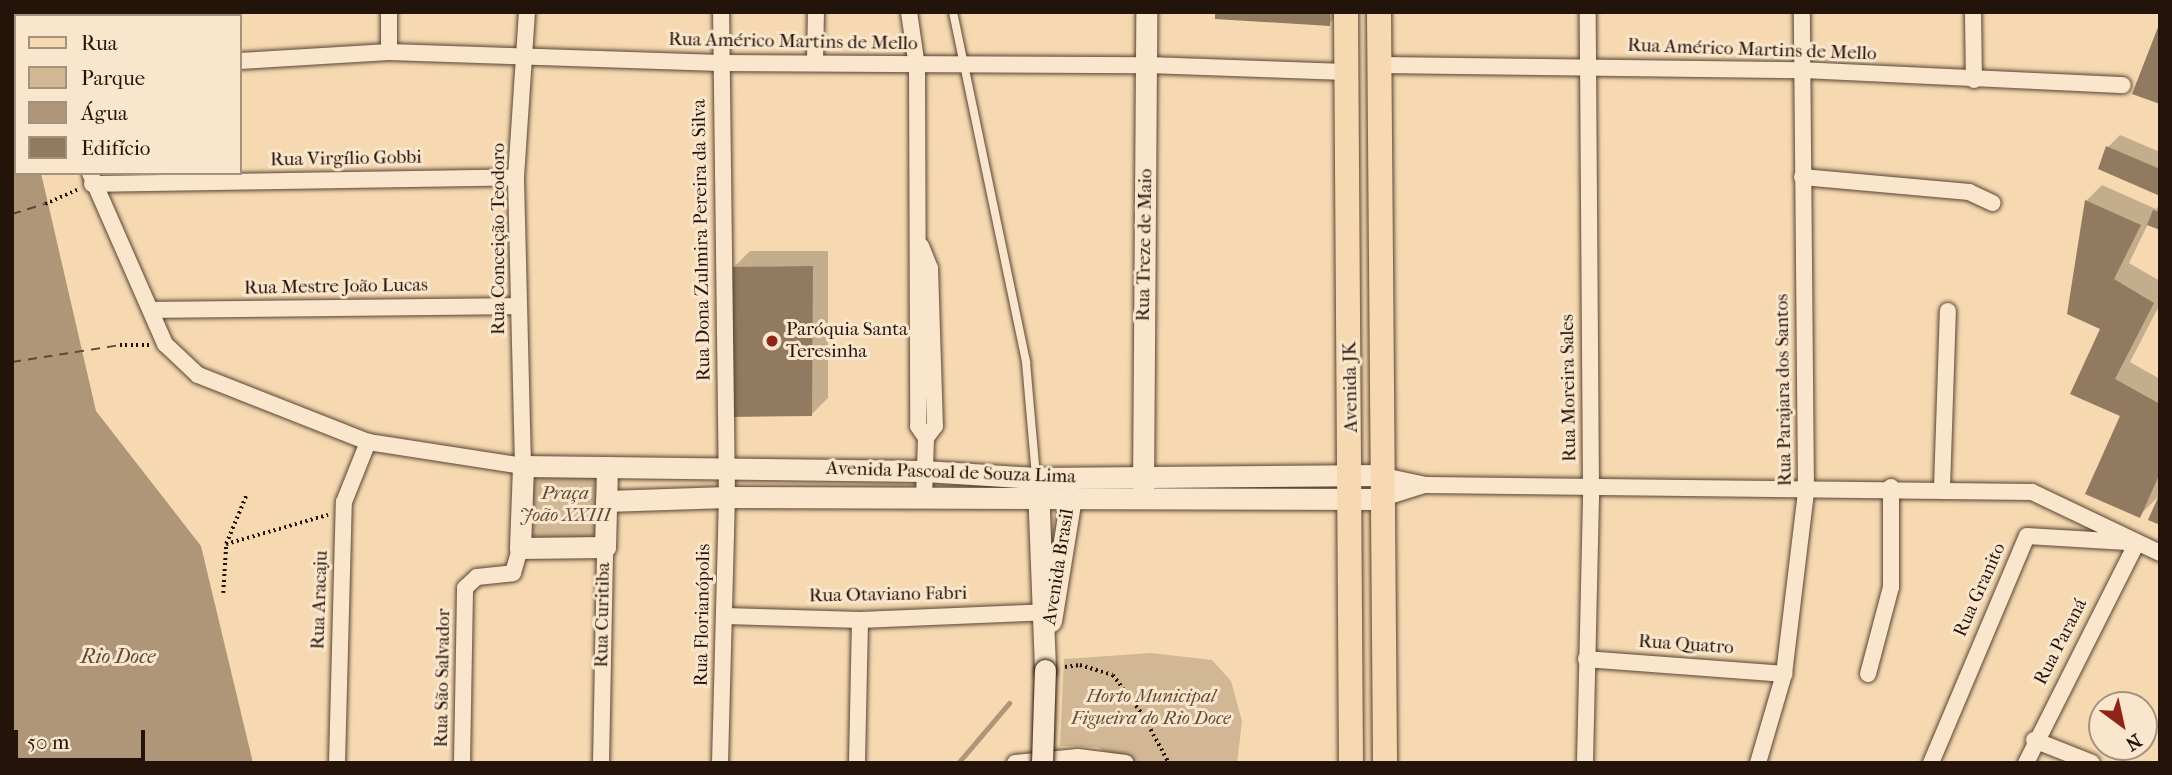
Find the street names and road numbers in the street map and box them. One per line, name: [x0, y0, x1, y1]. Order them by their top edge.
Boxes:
street label: Rua Américo Martins de Mello: [668, 28, 918, 56]
street label: Rua Américo Martins de Mello: [1627, 34, 1877, 66]
street label: Rua Dona Zulmira Pereira da Silva: [688, 99, 716, 381]
street label: Rua Conceição Teodoro: [488, 143, 510, 335]
street label: Rua Virgílio Gobbi: [270, 146, 422, 172]
street label: Rua Treze de Maio: [1132, 168, 1158, 322]
street label: Rua Mestre João Lucas: [244, 274, 428, 300]
street label: Rua Parajara dos Santos: [1771, 294, 1797, 486]
street label: Rua Moreira Sales: [1556, 314, 1582, 462]
street label: Avenida JK: [1339, 341, 1363, 433]
street label: Avenida Pascoal de Souza Lima: [826, 457, 1076, 489]
street label: Avenida Brasil: [1039, 507, 1079, 627]
street label: Rua Granito: [1949, 540, 2011, 640]
street label: Rua Florianópolis: [690, 543, 716, 687]
street label: Rua Aracaju: [307, 550, 333, 650]
street label: Rua Curitiba: [591, 562, 615, 668]
street label: Rua Otaviano Fabri: [809, 582, 967, 608]
street label: Rua Paraná: [2030, 595, 2092, 689]
street label: Rua São Salvador: [430, 608, 456, 748]
street label: Rua Quatro: [1637, 630, 1735, 660]

